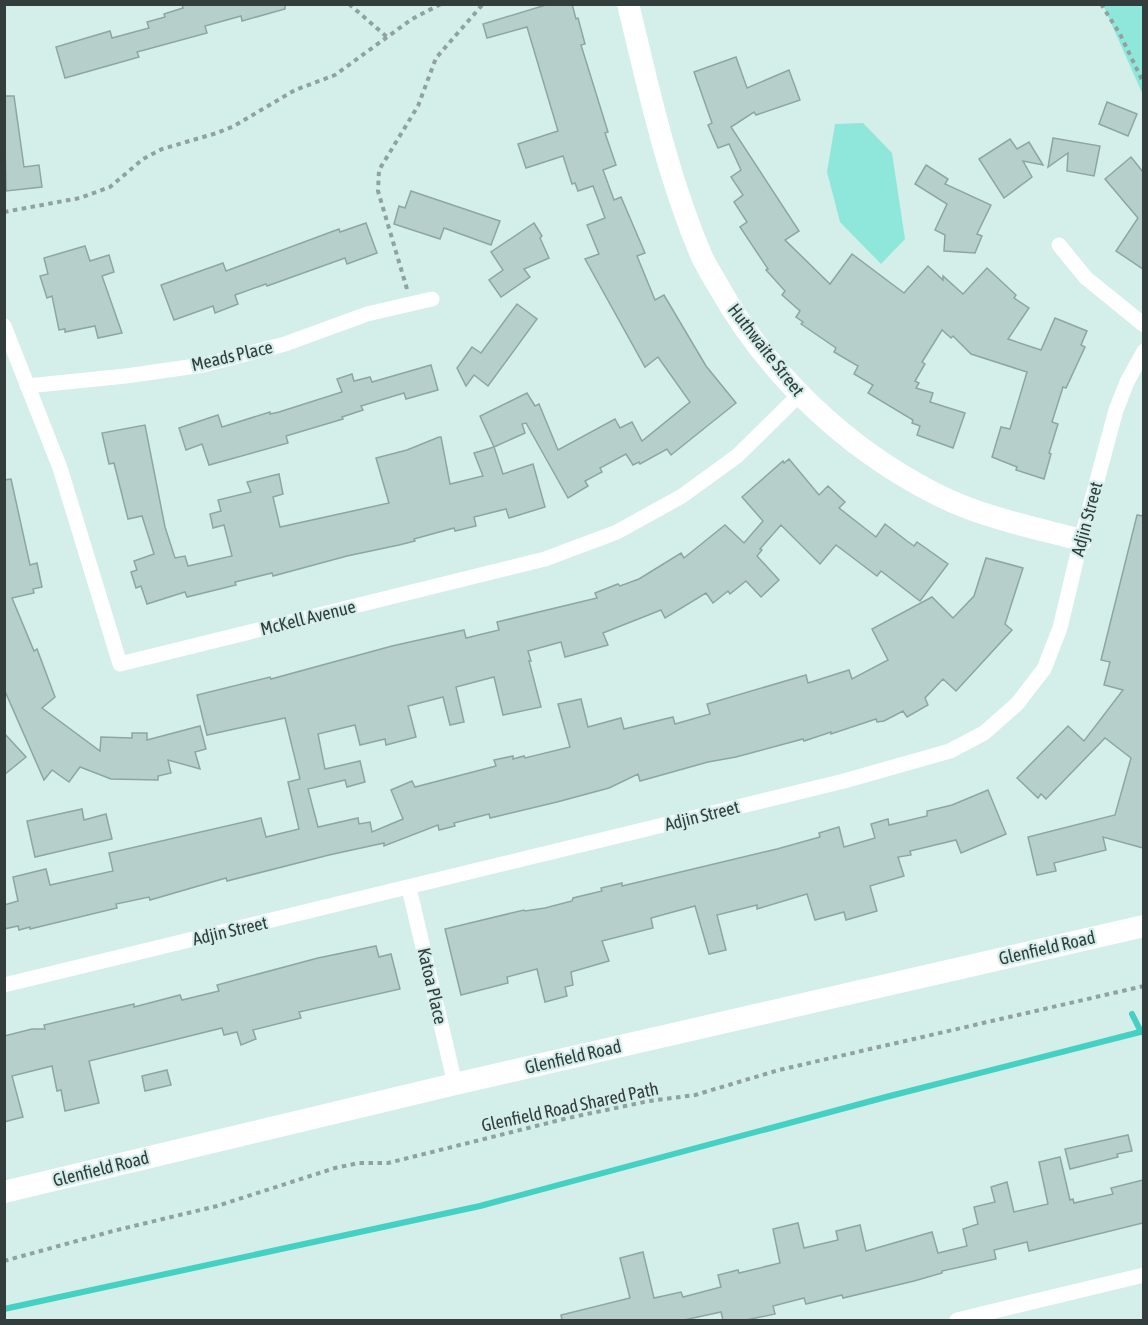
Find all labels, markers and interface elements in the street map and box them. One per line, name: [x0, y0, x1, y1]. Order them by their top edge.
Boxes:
street label: Huthwaite Street: [724, 299, 809, 400]
street label: Meads Place: [189, 336, 275, 375]
street label: Adjin Street: [1066, 479, 1107, 558]
street label: McKell Avenue: [258, 596, 358, 639]
street label: Adjin Street: [662, 796, 741, 835]
street label: Adjin Street: [190, 912, 269, 949]
street label: Glenfield Road: [997, 926, 1097, 969]
street label: Katoa Place: [413, 946, 451, 1026]
street label: Glenfield Road: [523, 1035, 623, 1078]
street label: Glenfield Road Shared Path: [479, 1077, 660, 1136]
street label: Glenfield Road: [51, 1146, 151, 1191]

